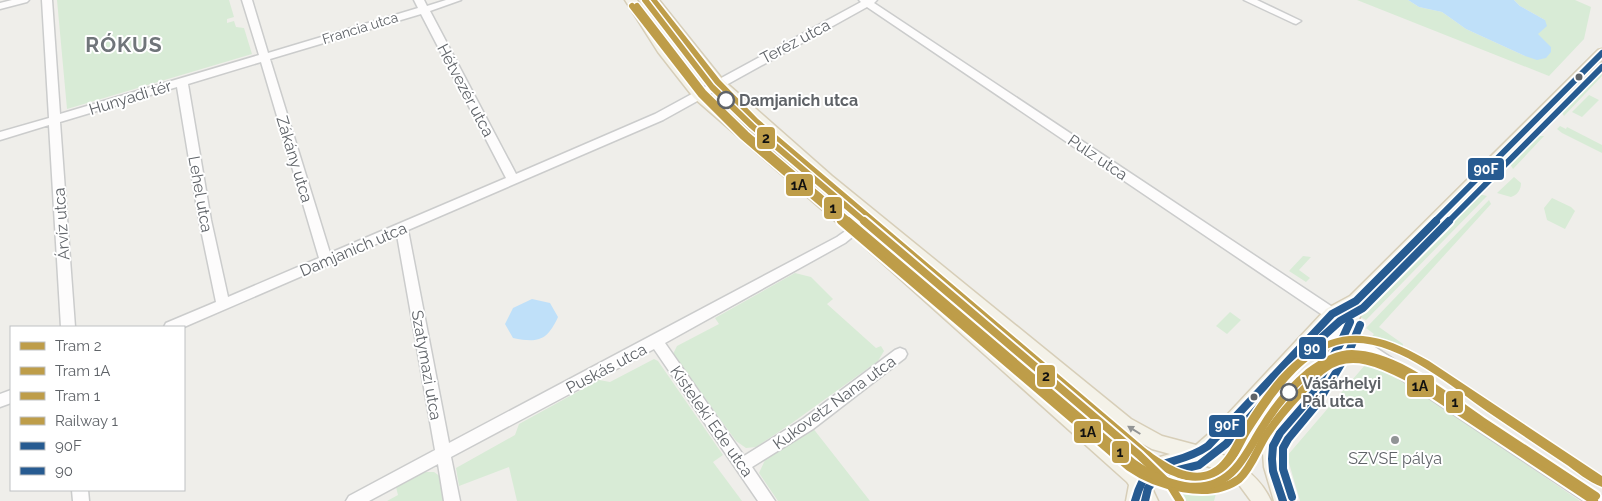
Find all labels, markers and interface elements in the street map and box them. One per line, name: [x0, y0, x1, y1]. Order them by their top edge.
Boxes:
street label: Francia utca: [320, 9, 400, 47]
street label: Teréz utca: [757, 15, 833, 68]
district label: RÓKUS: [85, 32, 163, 57]
street label: Hétvezér utca: [433, 41, 498, 140]
unlabelled marker: [1574, 72, 1584, 82]
street label: Hunyadi tér: [87, 76, 174, 119]
marker: Damjanich utca: [717, 91, 735, 109]
place label: Damjanich utca: [739, 91, 858, 110]
street label: Zákány utca: [272, 113, 317, 205]
line badge: 2: [756, 126, 776, 150]
text: 2: [762, 130, 770, 146]
street label: Pulz utca: [1064, 131, 1131, 184]
street label: Lehel utca: [184, 154, 217, 234]
line badge: 90F: [1467, 157, 1505, 181]
text: 90F: [1474, 161, 1498, 177]
line badge: 1A: [785, 173, 814, 197]
text: 1A: [791, 177, 808, 193]
street label: Árvíz utca: [48, 187, 74, 261]
line badge: 1: [823, 196, 843, 220]
text: 1: [830, 200, 837, 216]
street label: Damjanich utca: [297, 218, 410, 281]
street label: Szatymazi utca: [407, 309, 446, 422]
legend: [10, 326, 185, 491]
line badge: 90: [1298, 336, 1327, 360]
text: Tram 2: [55, 337, 102, 355]
street label: Puskás utca: [563, 339, 650, 398]
text: 90: [1304, 340, 1320, 356]
street label: Kukovetz Nana utca: [769, 352, 899, 453]
text: Tram 1A: [55, 362, 110, 380]
street label: Kisteleki Ede utca: [666, 362, 757, 480]
line badge: 2: [1036, 364, 1056, 388]
text: 2: [1042, 368, 1050, 384]
place label: Vásárhelyi Pál utca: [1302, 374, 1381, 411]
line badge: 1A: [1406, 374, 1435, 398]
text: 1A: [1412, 378, 1429, 394]
marker: Vásárhelyi Pál utca: [1280, 383, 1298, 401]
text: Tram 1: [55, 387, 101, 405]
line badge: 1: [1445, 390, 1464, 414]
unlabelled marker: [1249, 392, 1259, 402]
text: 1: [1452, 394, 1459, 410]
text: Railway 1: [55, 412, 118, 430]
line badge: 90F: [1208, 414, 1246, 438]
text: 90F: [1215, 417, 1239, 433]
line badge: 1A: [1073, 420, 1102, 444]
text: 1A: [1080, 424, 1097, 440]
one-way arrow: [1127, 426, 1141, 435]
marker: SZVSE pálya: [1389, 434, 1401, 446]
text: 90F: [55, 437, 82, 455]
line badge: 1: [1111, 440, 1130, 464]
text: 1: [1117, 444, 1124, 460]
place label: SZVSE pálya: [1348, 449, 1442, 468]
text: 90: [55, 462, 73, 480]

